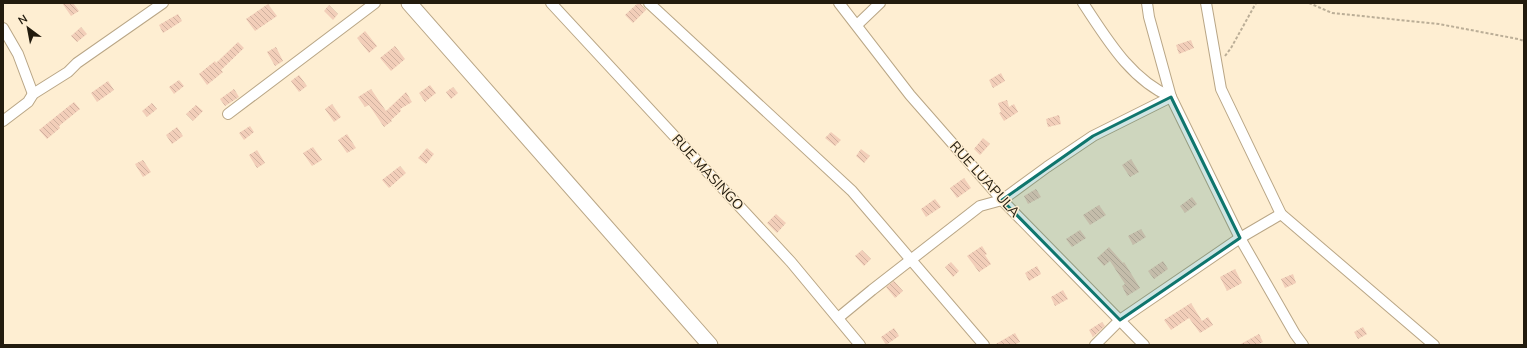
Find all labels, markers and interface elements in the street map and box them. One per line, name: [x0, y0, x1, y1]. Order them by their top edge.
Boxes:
north arrow: [8, 8, 48, 48]
text: N: [15, 11, 30, 28]
street label: RUE MASINGO: [668, 130, 748, 214]
street label: RUE LUAPULA: [946, 137, 1024, 221]

